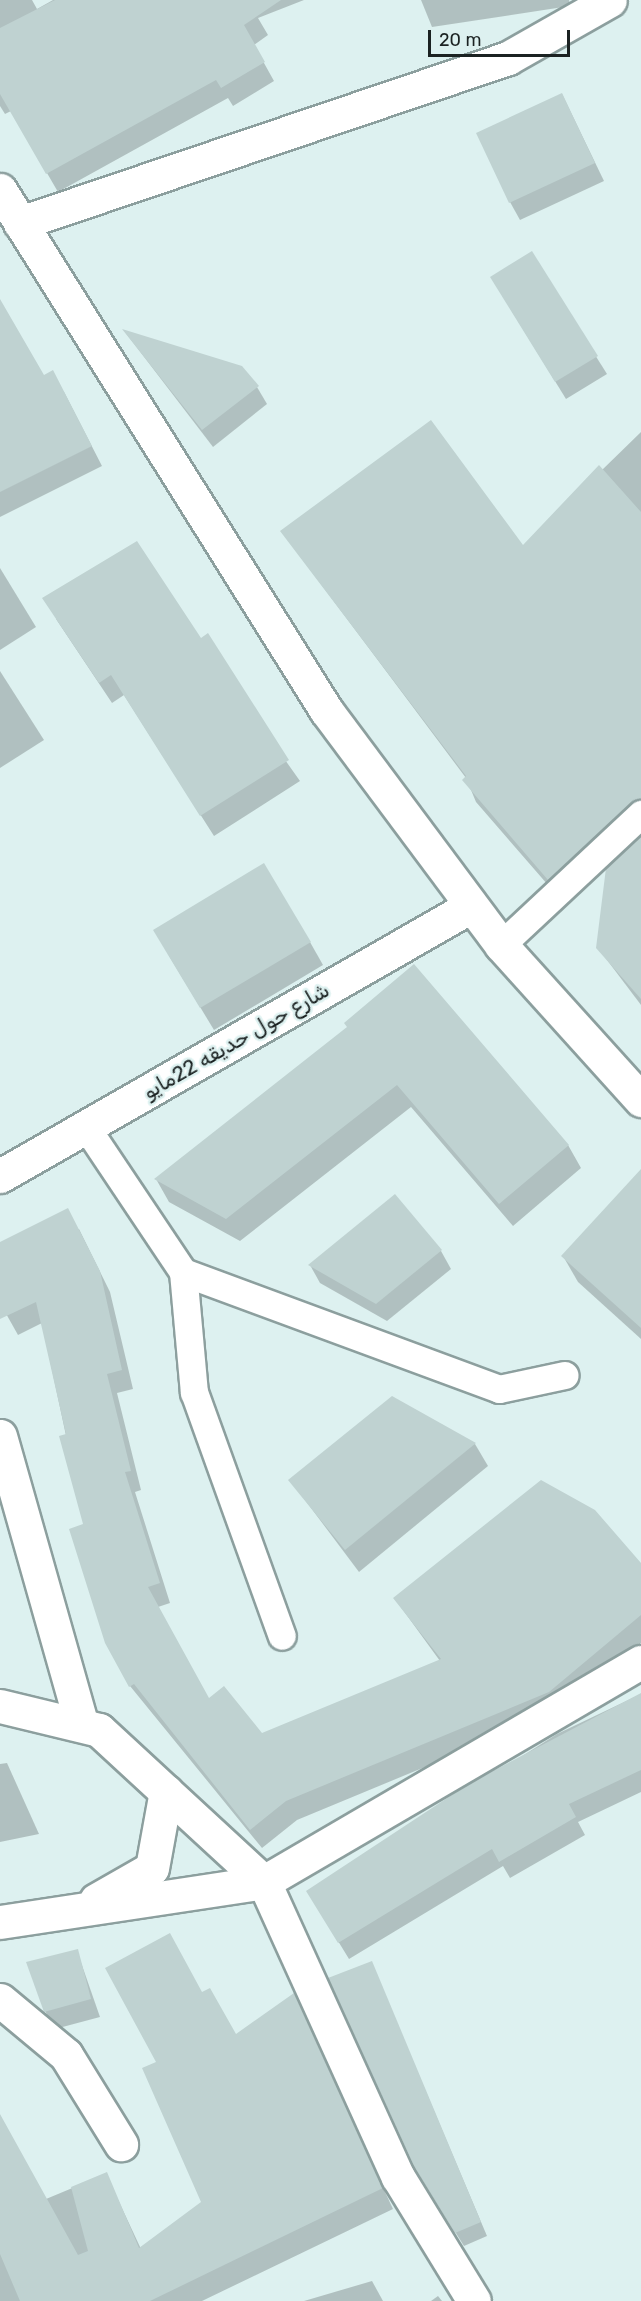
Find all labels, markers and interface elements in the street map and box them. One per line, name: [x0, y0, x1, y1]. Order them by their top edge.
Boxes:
scale bar: [431, 18, 574, 56]
text: 20 m: [439, 29, 481, 51]
street label: شارع حول حديقه 22مايو: [138, 977, 334, 1105]

